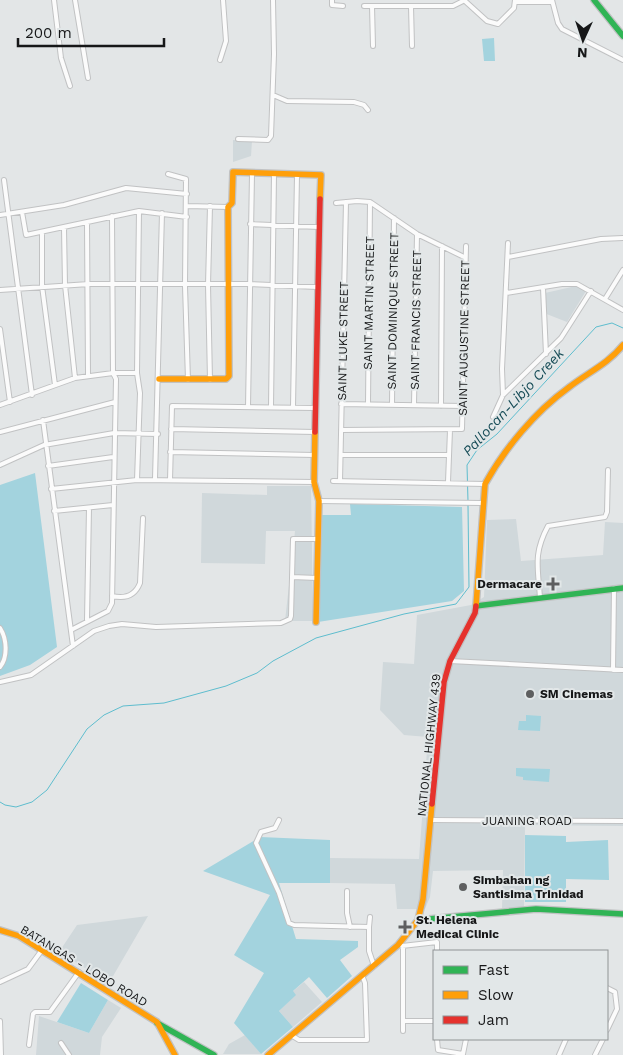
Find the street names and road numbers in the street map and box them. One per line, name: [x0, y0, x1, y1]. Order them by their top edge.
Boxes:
street label: SAINT DOMINIQUE STREET: [385, 232, 401, 390]
street label: SAINT MARTIN STREET: [361, 236, 377, 370]
street label: SAINT FRANCIS STREET: [408, 250, 424, 390]
street label: SAINT AUGUSTINE STREET: [456, 260, 472, 416]
street label: SAINT LUKE STREET: [335, 281, 351, 401]
street label: NATIONAL HIGHWAY 439: [415, 673, 443, 817]
street label: JUANING ROAD: [482, 814, 572, 828]
street label: BATANGAS - LOBO ROAD: [18, 922, 150, 1010]

